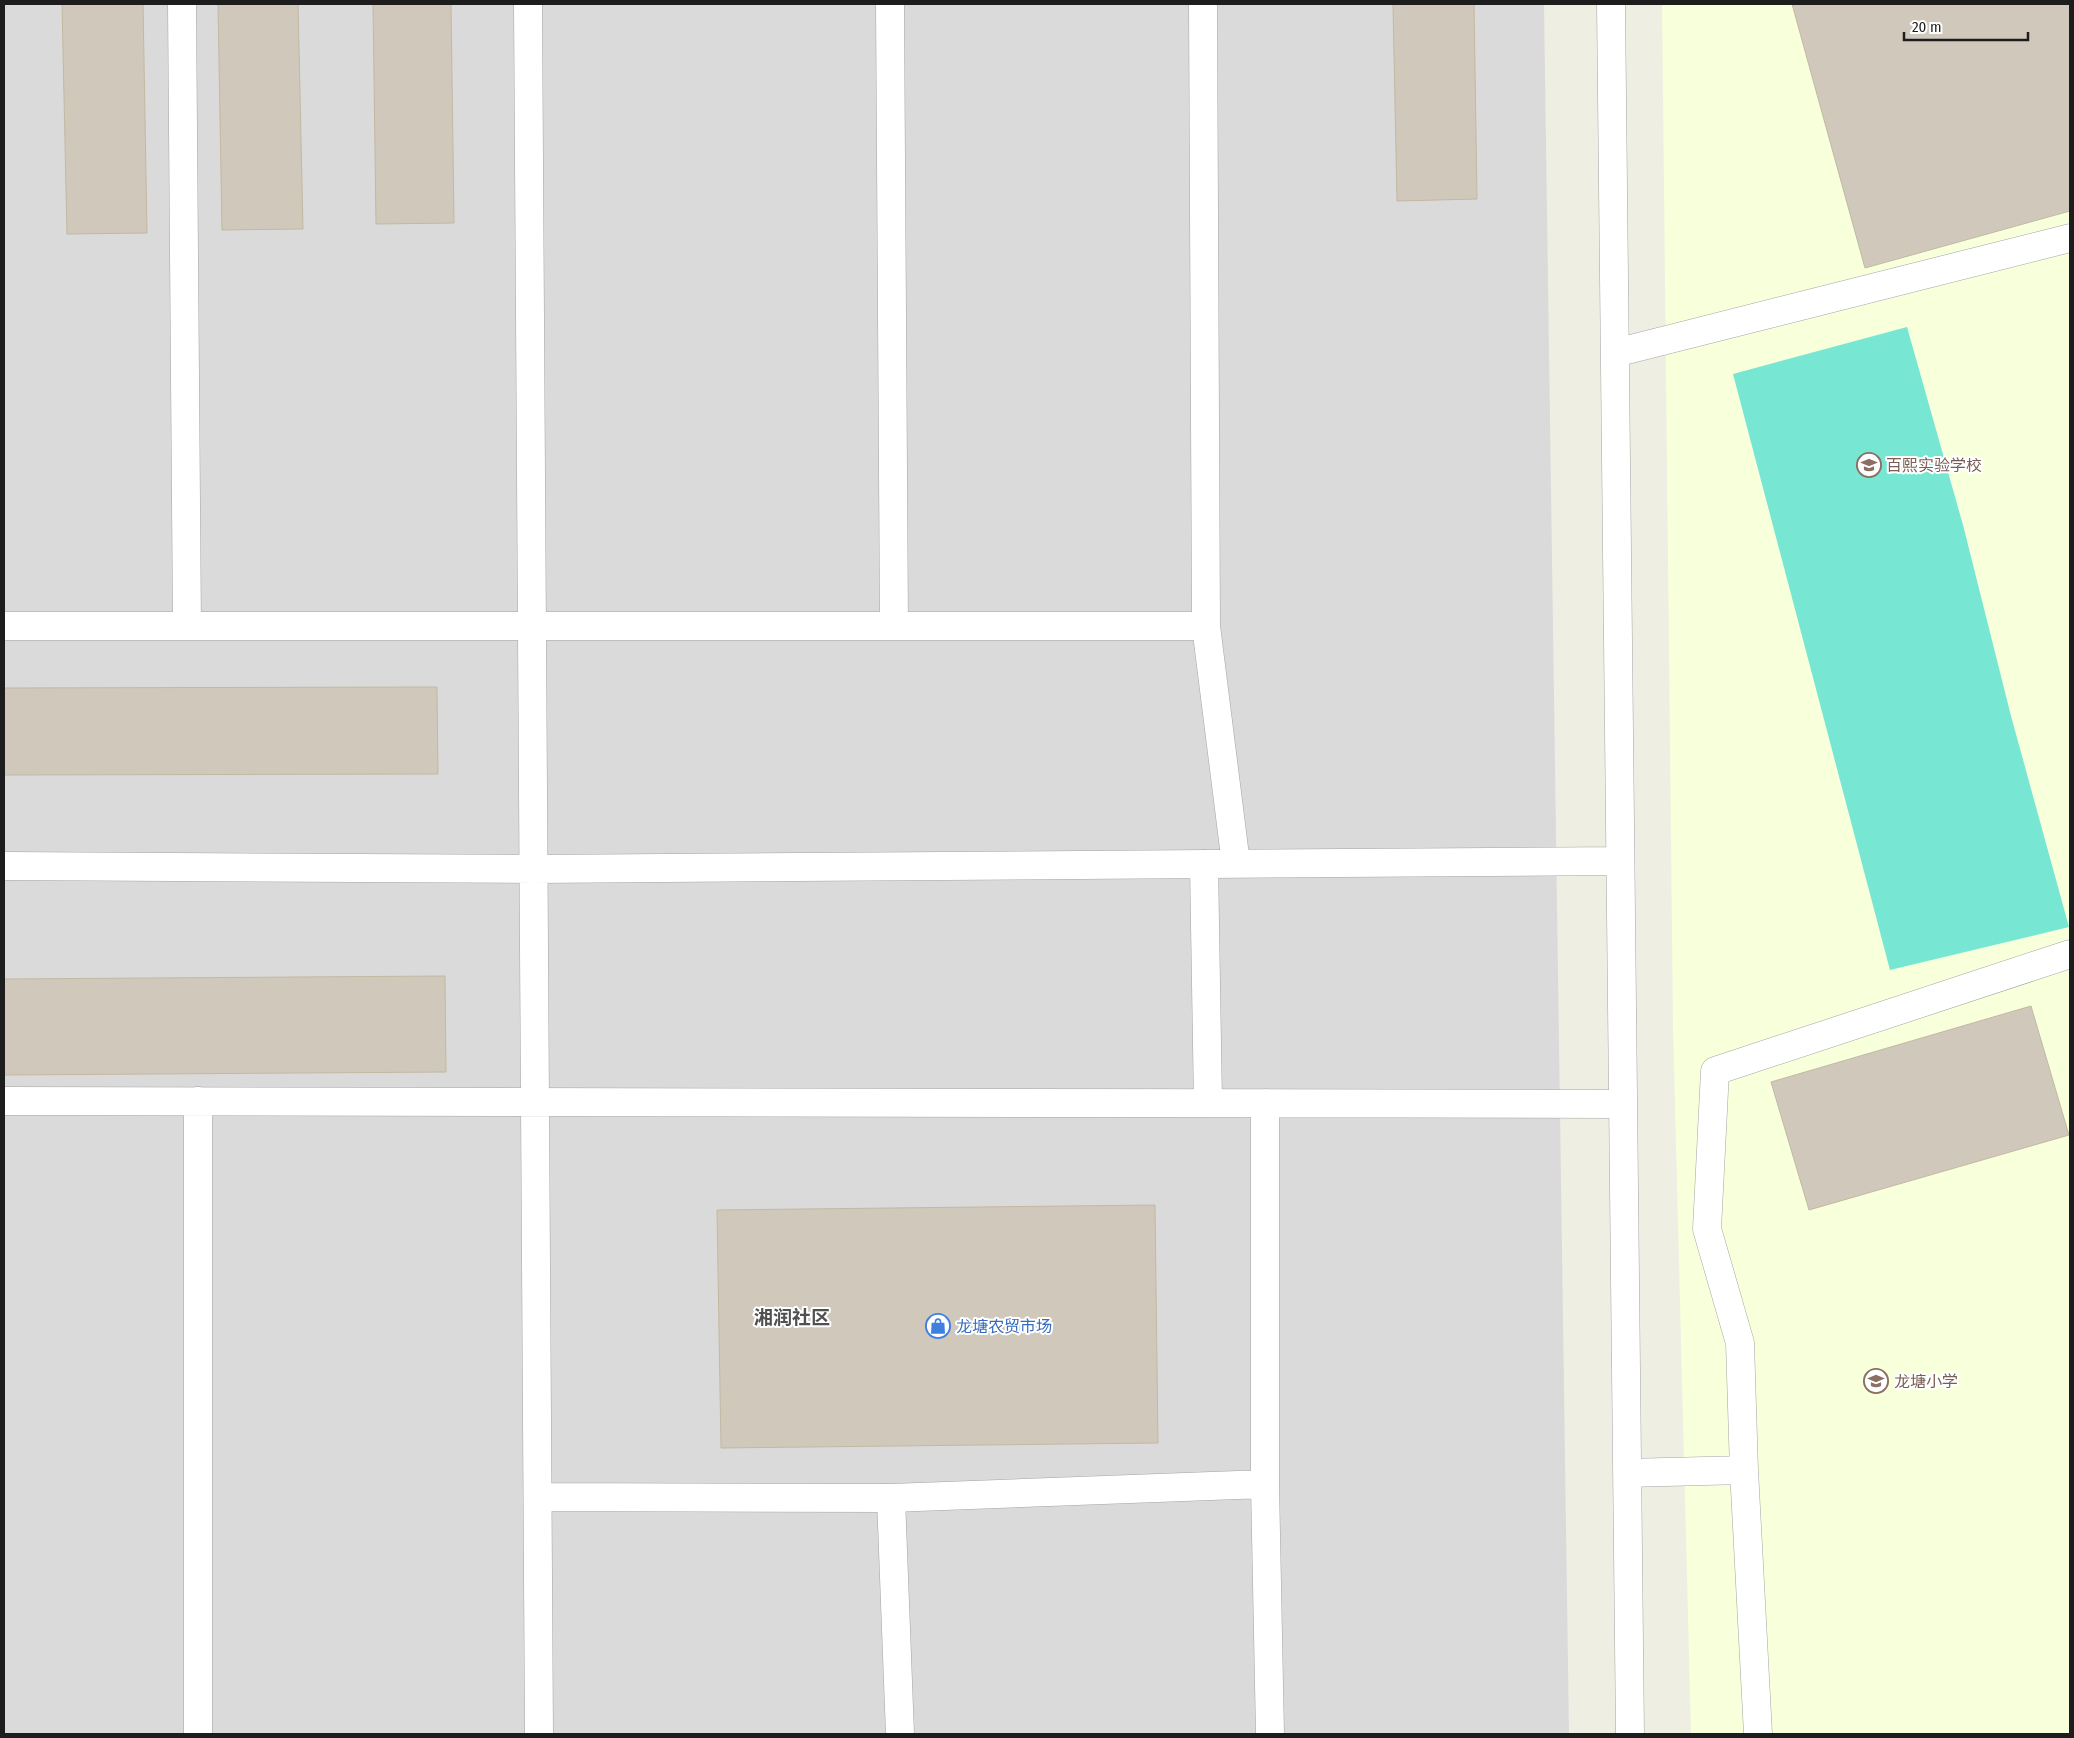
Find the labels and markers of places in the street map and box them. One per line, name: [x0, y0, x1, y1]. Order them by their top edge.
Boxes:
school or university icon: 百熙实验学校: [1856, 452, 1882, 478]
place label: 百熙实验学校: [1886, 456, 1982, 475]
shop icon: 龙塘农贸市场: [925, 1313, 951, 1339]
place label: 龙塘农贸市场: [956, 1317, 1052, 1336]
school or university icon: 龙塘小学: [1863, 1368, 1889, 1394]
place label: 龙塘小学: [1894, 1372, 1958, 1391]

